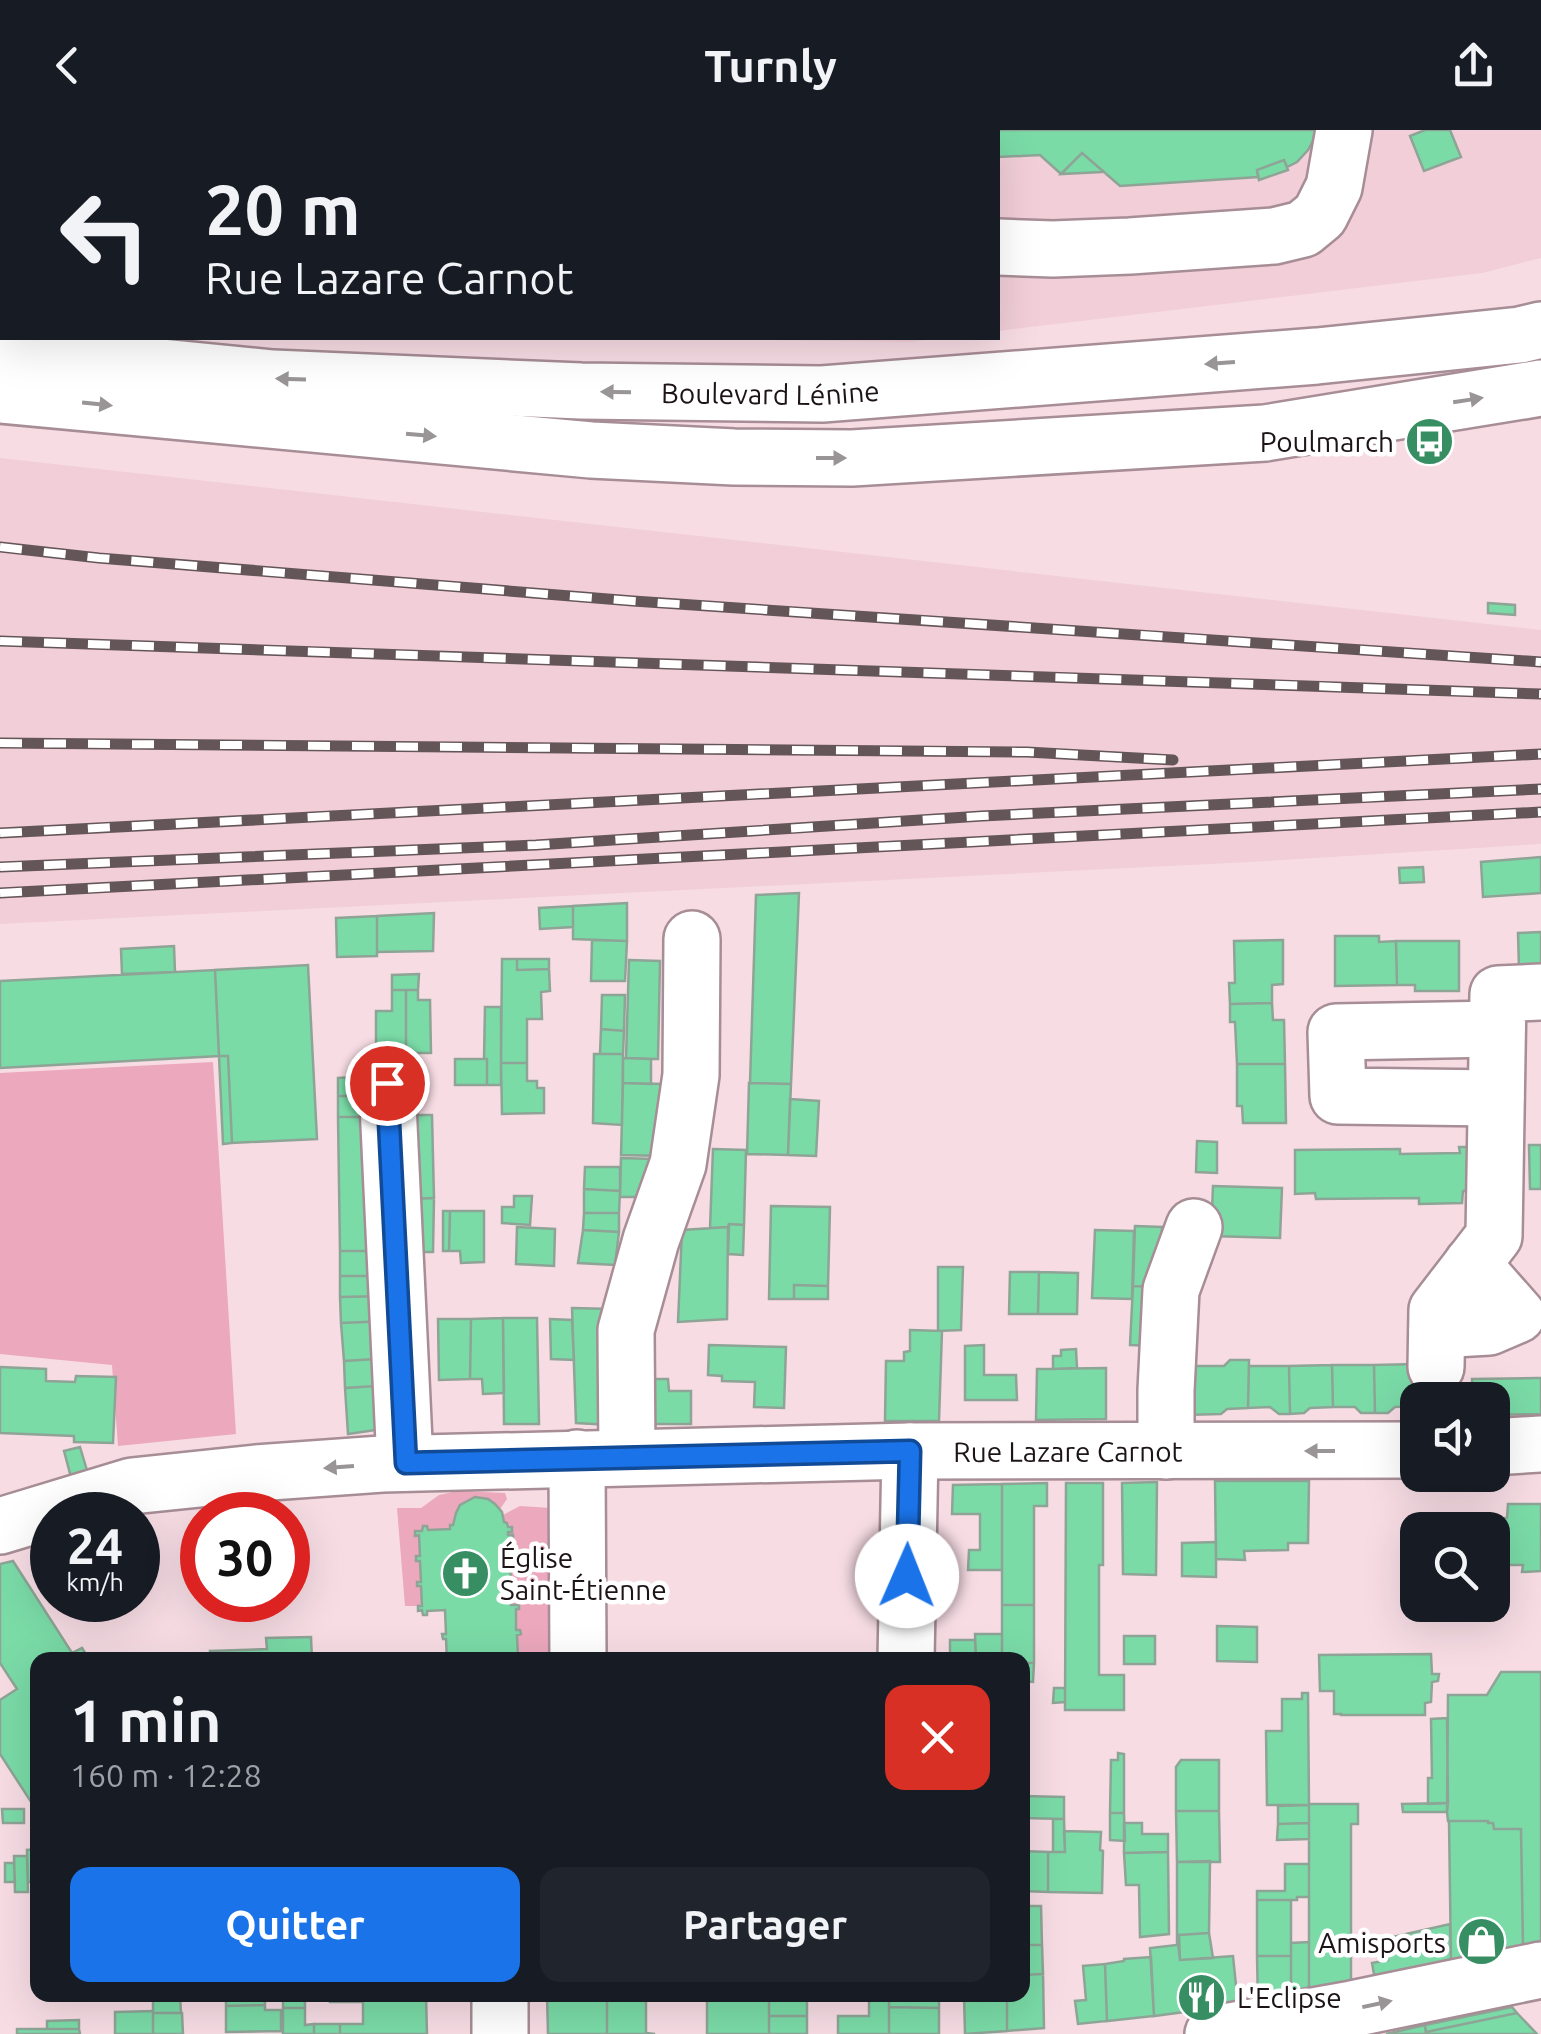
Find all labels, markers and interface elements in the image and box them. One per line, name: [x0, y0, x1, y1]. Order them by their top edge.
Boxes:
icon: back: [40, 38, 95, 93]
icon: share: [1446, 38, 1501, 93]
text: Turnly: [704, 40, 837, 91]
icon: left: [40, 170, 170, 300]
text: 20 m: [205, 170, 361, 248]
text: Rue Lazare Carnot: [205, 252, 573, 303]
one-way arrow: [1203, 356, 1235, 372]
one-way arrow: [275, 371, 307, 387]
street label: Boulevard Lénine: [661, 374, 881, 410]
one-way arrow: [599, 383, 631, 399]
one-way arrow: [1452, 392, 1484, 407]
one-way arrow: [82, 397, 113, 413]
bus stop icon: Poulmarch: [1403, 415, 1455, 467]
place label: Poulmarch: [1260, 426, 1394, 457]
one-way arrow: [405, 427, 437, 443]
one-way arrow: [816, 450, 848, 466]
pin: [345, 1041, 430, 1126]
icon: arrive: [360, 1056, 415, 1111]
map controls: [1400, 1382, 1510, 1622]
button: sound: [1400, 1382, 1510, 1492]
street label: Rue Lazare Carnot: [953, 1435, 1183, 1466]
one-way arrow: [1304, 1443, 1336, 1459]
one-way arrow: [322, 1459, 354, 1475]
speed limit sign: 30: [180, 1492, 310, 1622]
button: search: [1400, 1512, 1510, 1622]
text: 24: [67, 1517, 123, 1573]
position arrow: [855, 1524, 959, 1628]
place label: Église Saint-Étienne: [500, 1541, 667, 1605]
church icon: Église Saint-Étienne: [439, 1547, 491, 1599]
text: km/h: [66, 1568, 124, 1596]
button: close: [885, 1685, 990, 1790]
text: 1 min: [70, 1686, 222, 1753]
text: 160 m · 12:28: [70, 1757, 262, 1793]
button: Quitter: [70, 1867, 520, 1982]
button: Partager: [540, 1867, 990, 1982]
shop icon: Amisports: [1455, 1916, 1507, 1968]
place label: Amisports: [1318, 1927, 1446, 1958]
restaurant icon: L'Eclipse: [1176, 1971, 1228, 2023]
place label: L'Eclipse: [1237, 1982, 1342, 2013]
one-way arrow: [1362, 1995, 1393, 2011]

